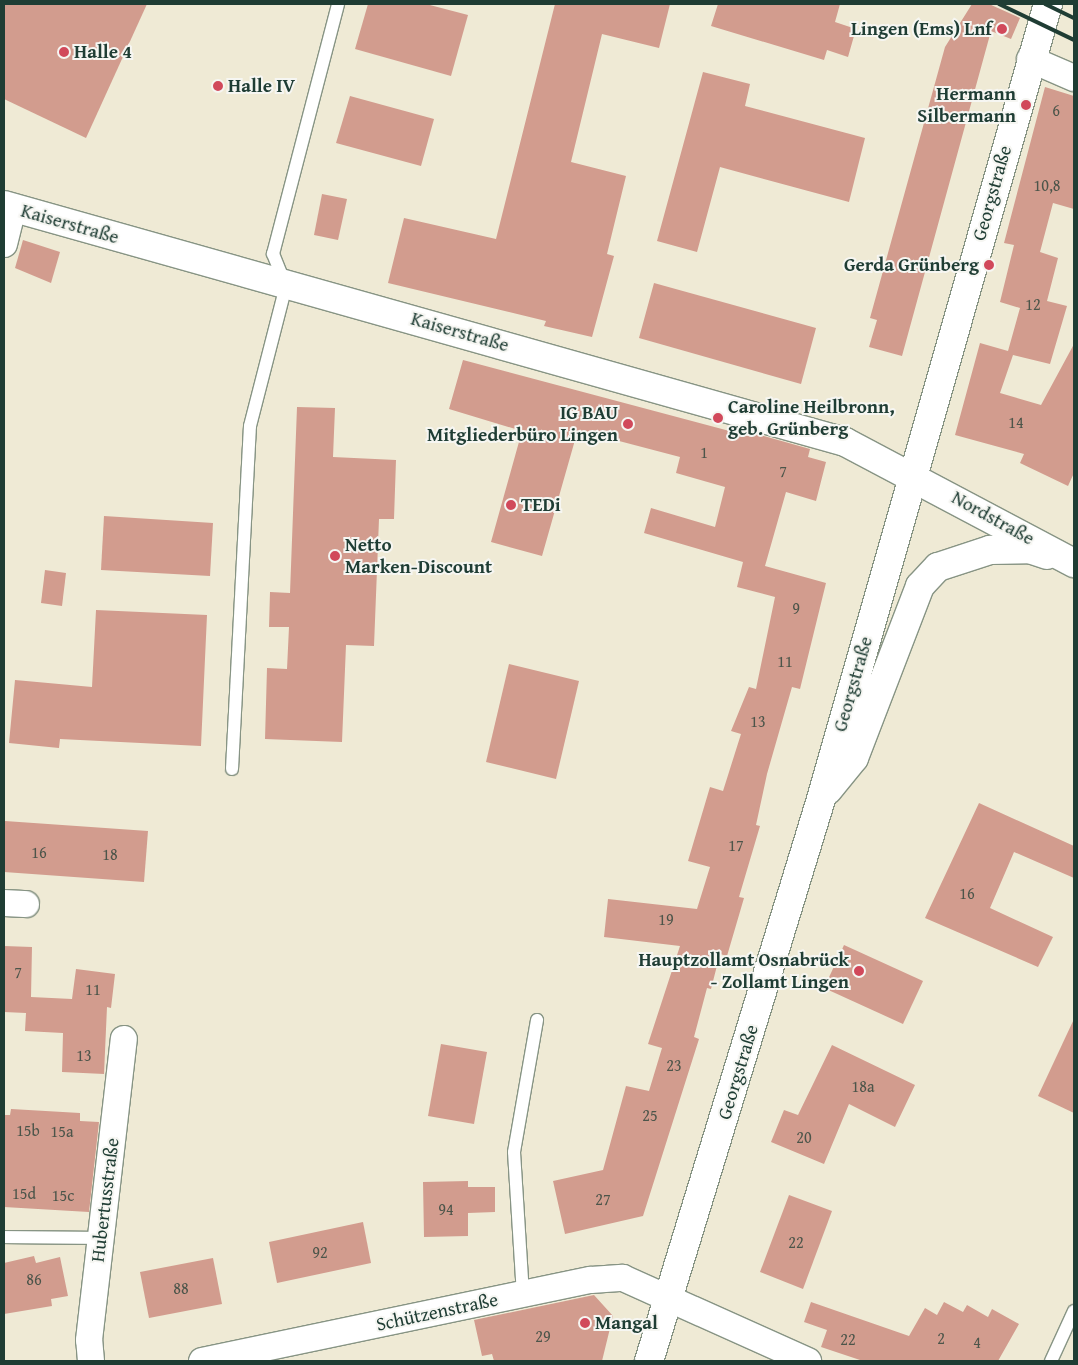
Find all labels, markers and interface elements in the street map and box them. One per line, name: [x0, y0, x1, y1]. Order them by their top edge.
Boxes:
place label: Lingen (Ems) Lnf: [851, 18, 992, 40]
marker: Lingen (Ems) Lnf: [996, 23, 1008, 35]
place label: Halle 4: [74, 41, 132, 63]
marker: Halle 4: [58, 46, 70, 58]
place label: Halle IV: [228, 75, 295, 97]
marker: Halle IV: [212, 80, 224, 92]
place label: Hermann Silbermann: [917, 83, 1016, 127]
marker: Hermann Silbermann: [1020, 99, 1032, 111]
house number: 6: [1052, 100, 1060, 120]
street label: Georgstraße: [968, 143, 1016, 243]
house number: 10,8: [1034, 175, 1060, 195]
street label: Kaiserstraße: [18, 199, 122, 249]
place label: Gerda Grünberg: [844, 254, 979, 276]
marker: Gerda Grünberg: [983, 259, 995, 271]
house number: 12: [1025, 294, 1041, 314]
street label: Kaiserstraße: [408, 307, 512, 357]
place label: Caroline Heilbronn, geb. Grünberg: [728, 396, 895, 440]
place label: IG BAU Mitgliederbüro Lingen: [427, 402, 618, 446]
marker: Caroline Heilbronn, geb. Grünberg: [712, 412, 724, 424]
house number: 14: [1008, 412, 1024, 432]
marker: IG BAU Mitgliederbüro Lingen: [622, 418, 634, 430]
house number: 1: [700, 442, 708, 462]
house number: 7: [779, 461, 787, 481]
street label: Nordstraße: [948, 486, 1038, 550]
place label: TEDi: [521, 494, 561, 516]
marker: TEDi: [505, 499, 517, 511]
place label: Netto Marken-Discount: [345, 534, 492, 578]
marker: Netto Marken-Discount: [329, 550, 341, 562]
house number: 9: [792, 598, 800, 618]
street label: Georgstraße: [829, 634, 877, 734]
house number: 11: [777, 651, 793, 671]
house number: 13: [750, 711, 766, 731]
house number: 17: [728, 835, 744, 855]
house number: 16: [31, 842, 47, 862]
house number: 18: [102, 844, 118, 864]
house number: 16: [959, 883, 975, 903]
house number: 19: [658, 909, 674, 929]
place label: Hauptzollamt Osnabrück - Zollamt Lingen: [638, 949, 849, 993]
house number: 7: [14, 962, 22, 982]
marker: Hauptzollamt Osnabrück - Zollamt Lingen: [853, 965, 865, 977]
house number: 11: [85, 979, 101, 999]
street label: Georgstraße: [713, 1022, 763, 1122]
house number: 13: [76, 1045, 92, 1065]
house number: 23: [666, 1055, 682, 1075]
house number: 18a: [852, 1076, 874, 1096]
house number: 25: [642, 1105, 658, 1125]
house number: 15b: [16, 1120, 40, 1140]
house number: 15a: [51, 1121, 73, 1141]
house number: 20: [796, 1127, 812, 1147]
street label: Hubertusstraße: [86, 1137, 124, 1263]
house number: 15d: [12, 1183, 36, 1203]
house number: 15c: [52, 1185, 74, 1205]
house number: 27: [595, 1189, 611, 1209]
house number: 94: [438, 1199, 454, 1219]
house number: 22: [788, 1232, 804, 1252]
house number: 92: [312, 1242, 328, 1262]
house number: 86: [26, 1269, 42, 1289]
house number: 88: [173, 1278, 189, 1298]
street label: Schützenstraße: [374, 1288, 500, 1336]
place label: Mangal: [595, 1312, 658, 1334]
marker: Mangal: [579, 1317, 591, 1329]
house number: 29: [535, 1326, 551, 1346]
house number: 2: [937, 1328, 945, 1348]
house number: 22: [840, 1329, 856, 1349]
house number: 4: [973, 1332, 981, 1352]

